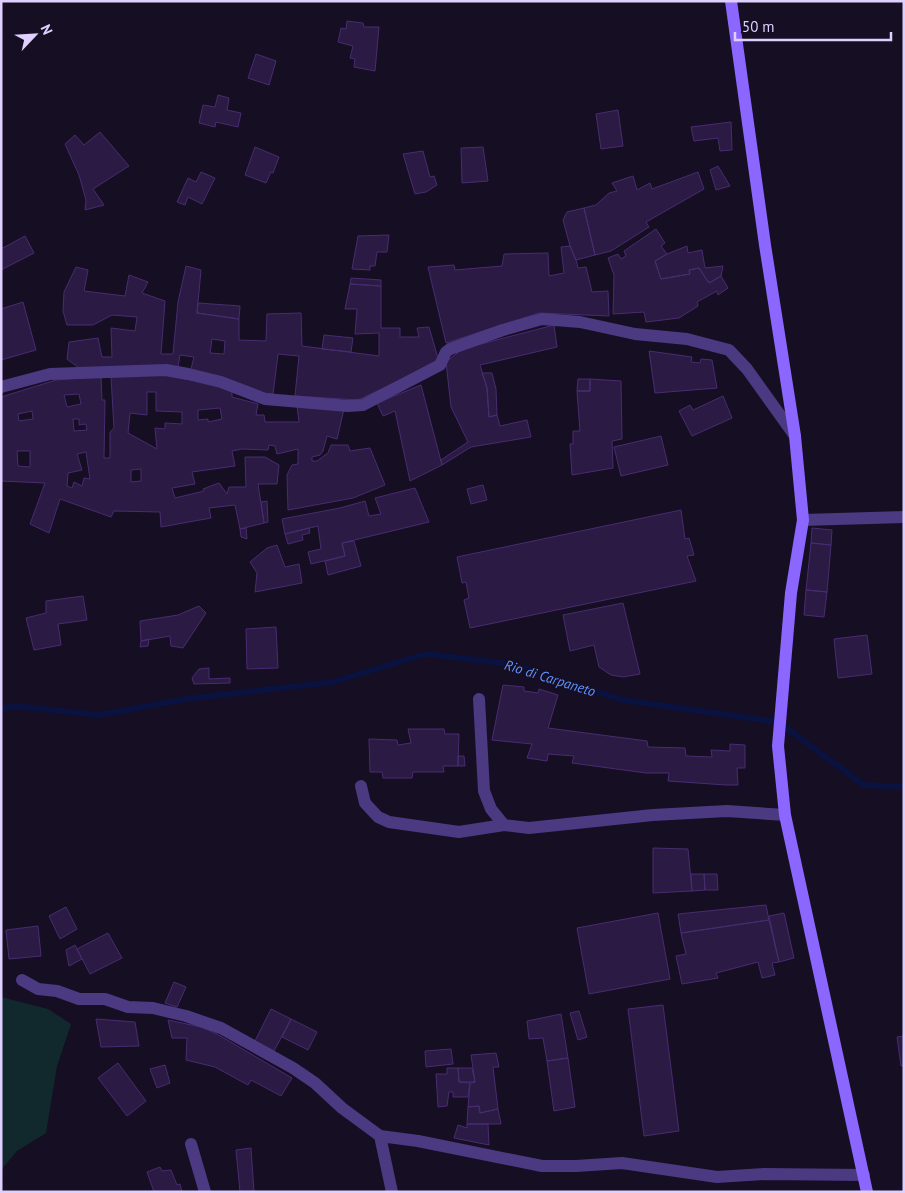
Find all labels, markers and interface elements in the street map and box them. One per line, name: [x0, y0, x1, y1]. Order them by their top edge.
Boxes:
north arrow: [10, 10, 60, 60]
scale bar: [735, 10, 891, 42]
text: 50 m: [742, 17, 775, 36]
text: N: [37, 22, 57, 37]
water label: Rio di Carpaneto: [502, 656, 598, 700]

